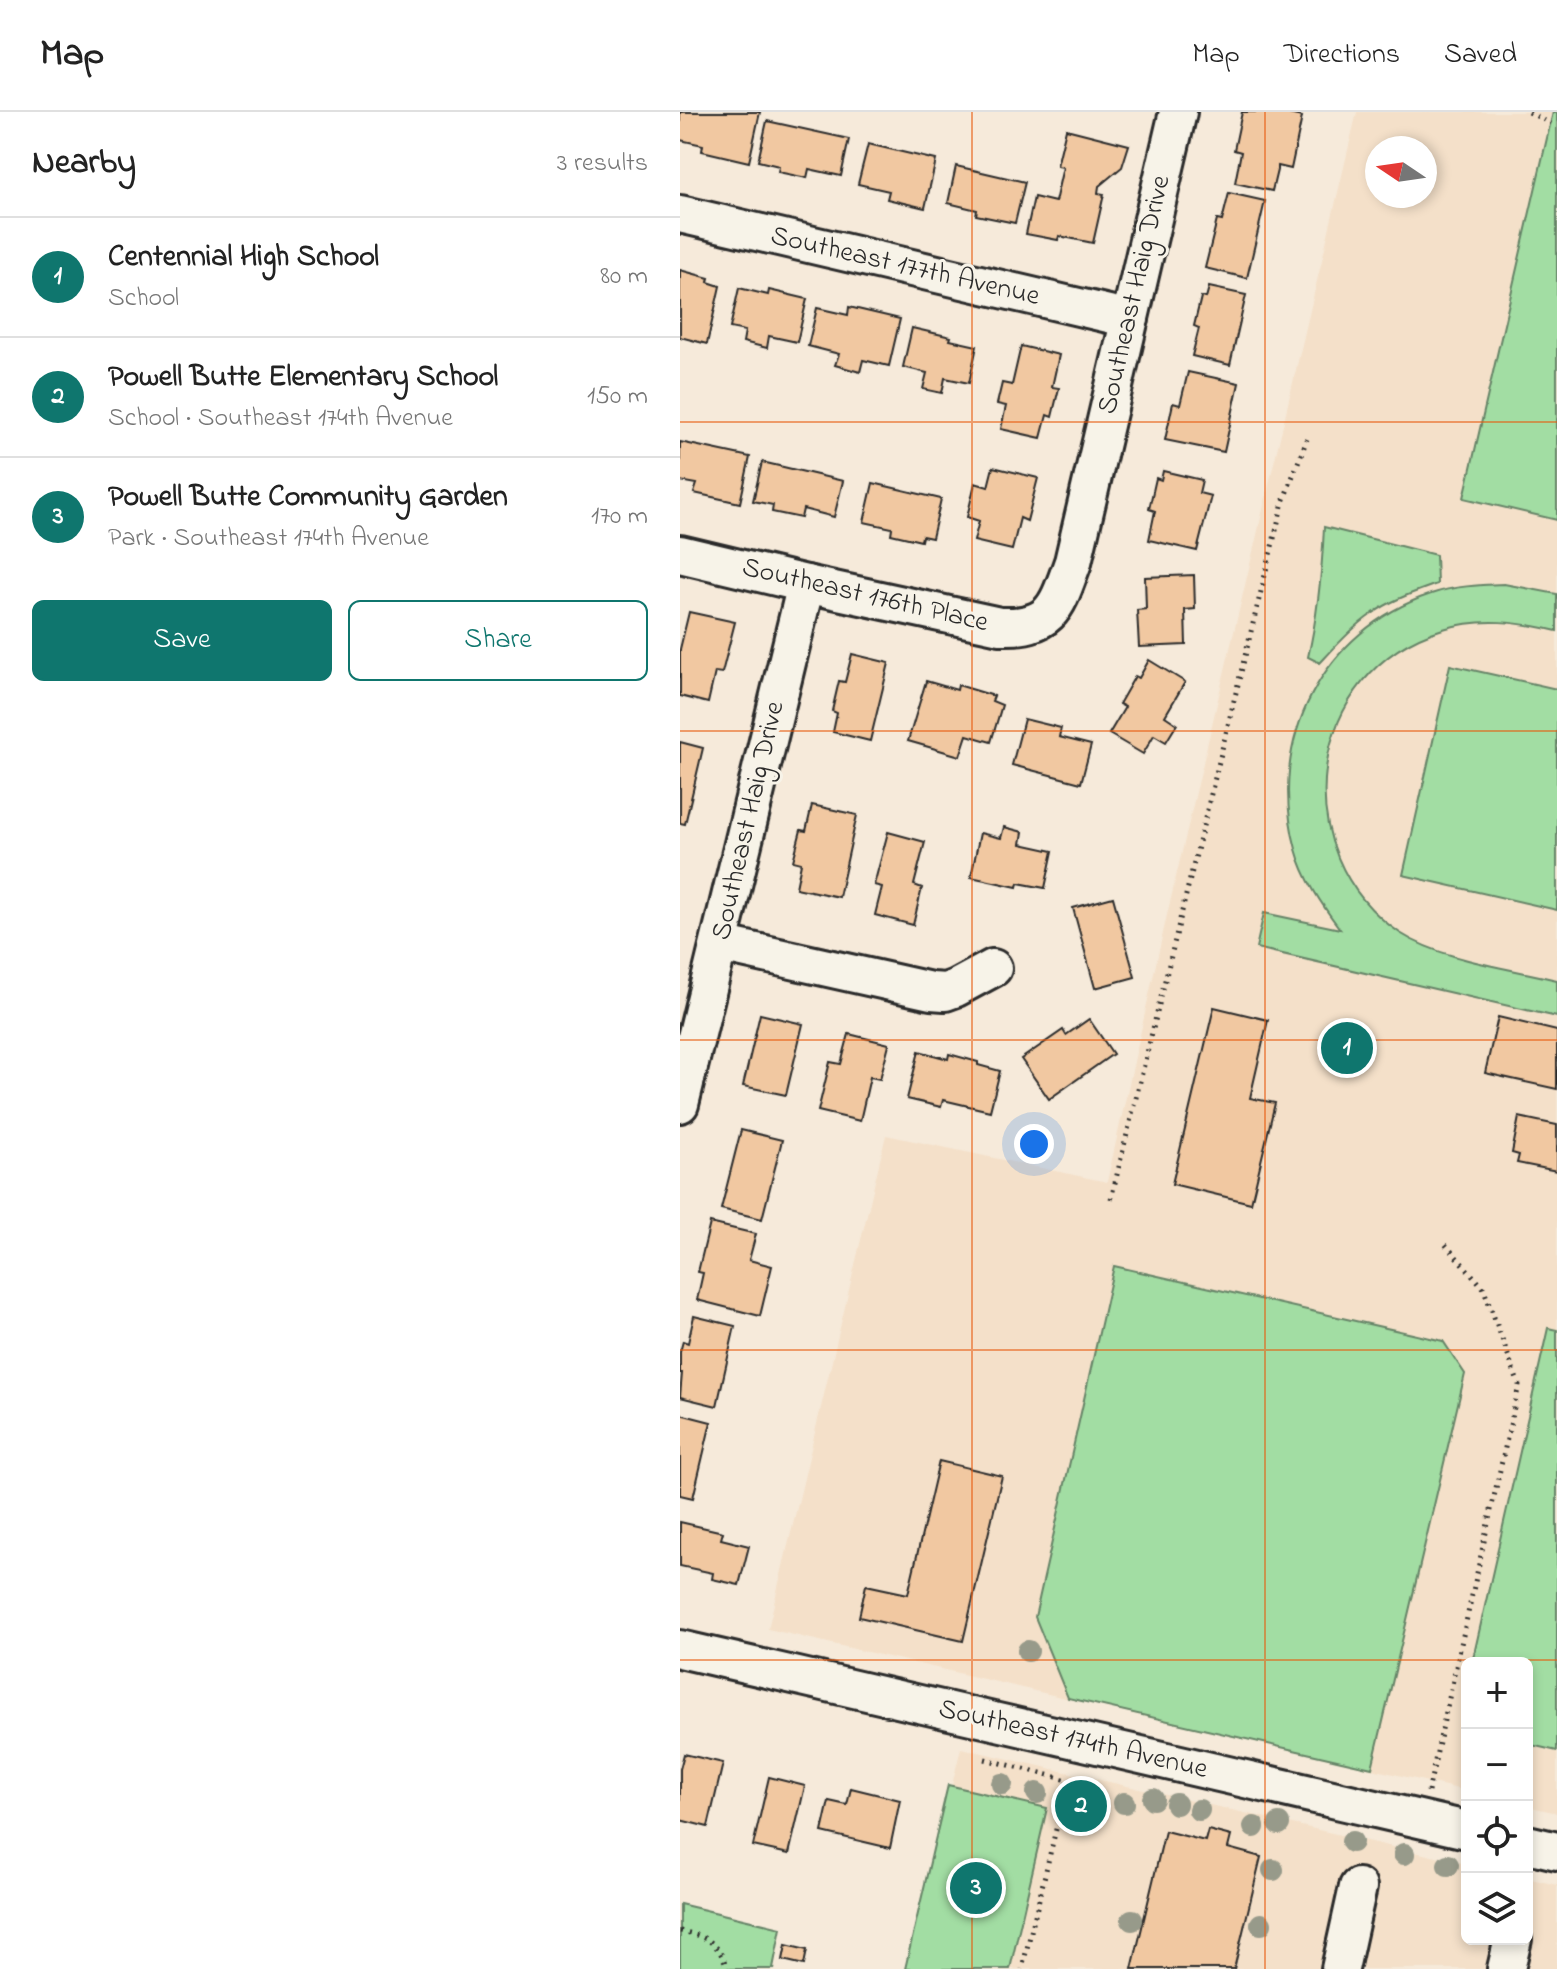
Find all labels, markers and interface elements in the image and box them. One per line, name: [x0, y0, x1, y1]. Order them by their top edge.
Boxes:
text: Map: [40, 27, 104, 83]
text: Map: [1192, 35, 1240, 76]
text: Directions: [1284, 35, 1400, 76]
text: Saved: [1444, 35, 1517, 76]
north arrow: [1365, 136, 1437, 208]
text: Nearby: [32, 139, 136, 189]
text: 3 results: [557, 145, 648, 183]
street label: Southeast Haig Drive: [1088, 171, 1183, 418]
street label: Southeast 177th Avenue: [766, 216, 1044, 318]
text: Centennial High School: [108, 236, 379, 280]
text: 1: [54, 258, 62, 296]
text: 80 m: [600, 258, 648, 296]
text: School: [108, 280, 179, 318]
text: Powell Butte Elementary School: [108, 356, 498, 400]
text: 2: [52, 378, 64, 416]
text: 150 m: [587, 378, 648, 416]
text: School · Southeast 174th Avenue: [108, 400, 453, 438]
text: Powell Butte Community Garden: [108, 476, 508, 520]
text: 3: [53, 498, 63, 536]
text: 170 m: [591, 498, 648, 536]
text: Park · Southeast 174th Avenue: [108, 520, 429, 558]
street label: Southeast 176th Place: [738, 548, 992, 644]
button: Save: [32, 600, 332, 681]
button: Share: [348, 600, 648, 681]
street label: Southeast Haig Drive: [702, 697, 797, 944]
pin: 1: [1321, 1018, 1373, 1078]
your location: [1014, 1124, 1054, 1164]
map controls: [1461, 1657, 1533, 1945]
button: +: [1461, 1657, 1533, 1729]
street label: Southeast 174th Avenue: [934, 1689, 1212, 1791]
button: −: [1461, 1729, 1533, 1801]
pin: 2: [1055, 1776, 1107, 1836]
button: locate: [1461, 1801, 1533, 1873]
pin: 3: [950, 1858, 1002, 1918]
button: layers: [1461, 1873, 1533, 1945]

